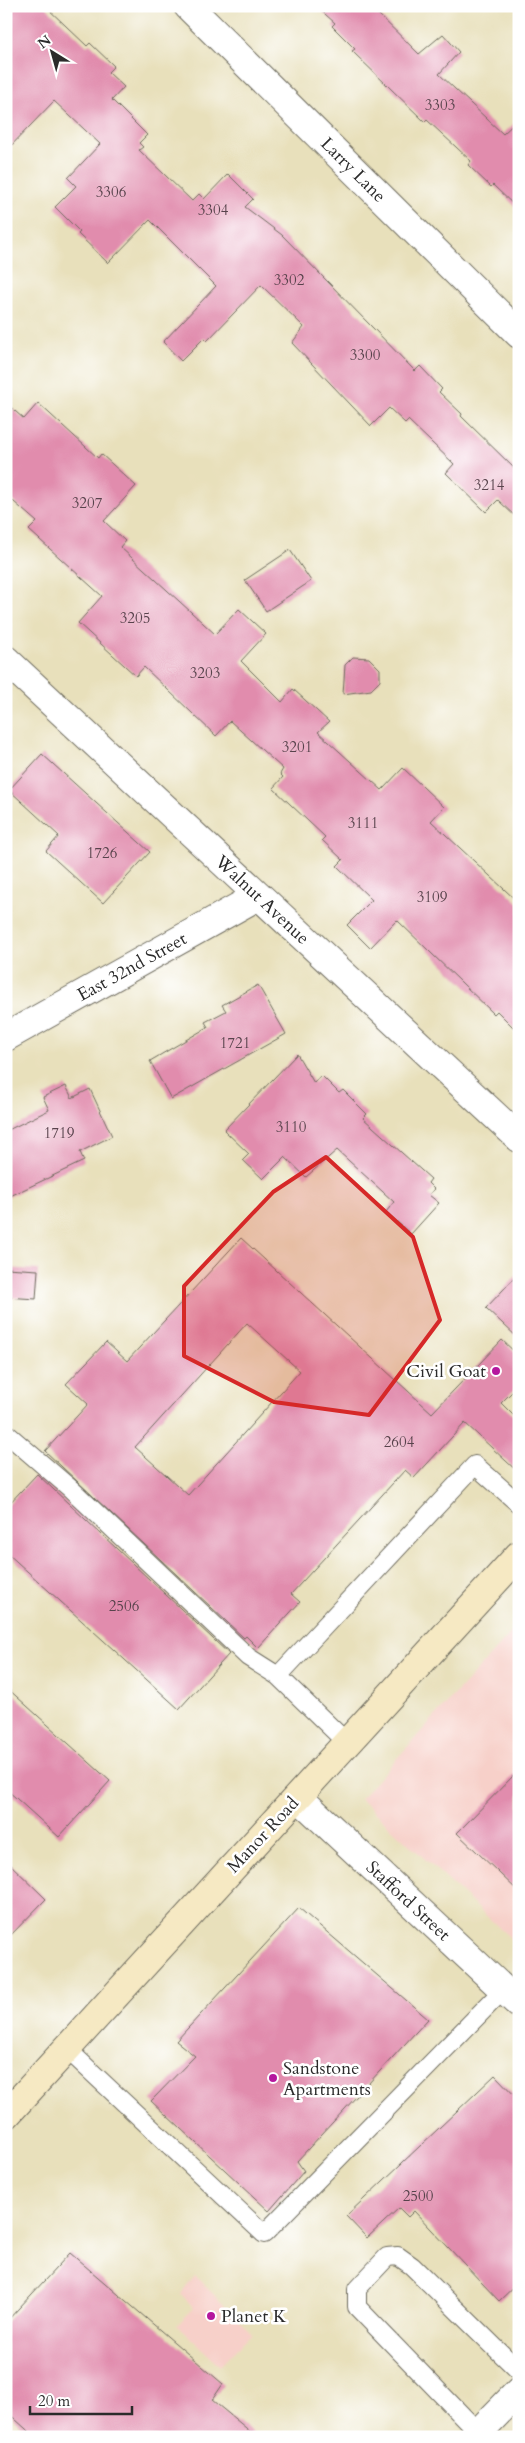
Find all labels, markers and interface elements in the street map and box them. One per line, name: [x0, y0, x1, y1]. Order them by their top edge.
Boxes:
north arrow: [28, 28, 78, 78]
text: N: [34, 31, 55, 53]
house number: 3303: [425, 95, 455, 115]
street label: Larry Lane: [315, 132, 391, 208]
house number: 3306: [96, 182, 127, 202]
house number: 3304: [198, 200, 229, 220]
house number: 3302: [274, 270, 305, 290]
house number: 3300: [350, 345, 381, 365]
house number: 3214: [474, 475, 505, 495]
house number: 3207: [72, 493, 103, 513]
house number: 3205: [120, 608, 150, 628]
house number: 3203: [190, 663, 220, 683]
house number: 3201: [282, 737, 312, 757]
house number: 3111: [348, 813, 378, 833]
house number: 1726: [87, 843, 118, 863]
street label: Walnut Avenue: [208, 849, 315, 950]
house number: 3109: [417, 887, 448, 907]
street label: East 32nd Street: [73, 926, 192, 1007]
house number: 1721: [220, 1033, 250, 1053]
house number: 3110: [276, 1117, 307, 1137]
house number: 1719: [44, 1123, 75, 1143]
place label: Civil Goat: [406, 1359, 486, 1384]
marker: Civil Goat: [490, 1365, 502, 1377]
house number: 2604: [384, 1432, 415, 1452]
house number: 2506: [109, 1596, 140, 1616]
street label: Manor Road: [221, 1791, 305, 1879]
street label: Stafford Street: [360, 1855, 456, 1947]
place label: Sandstone Apartments: [283, 2056, 371, 2102]
marker: Sandstone Apartments: [267, 2072, 279, 2084]
house number: 2500: [403, 2186, 434, 2206]
place label: Planet K: [221, 2304, 287, 2329]
marker: Planet K: [205, 2310, 217, 2322]
scale bar: [30, 2383, 132, 2415]
text: 20 m: [38, 2391, 70, 2411]

